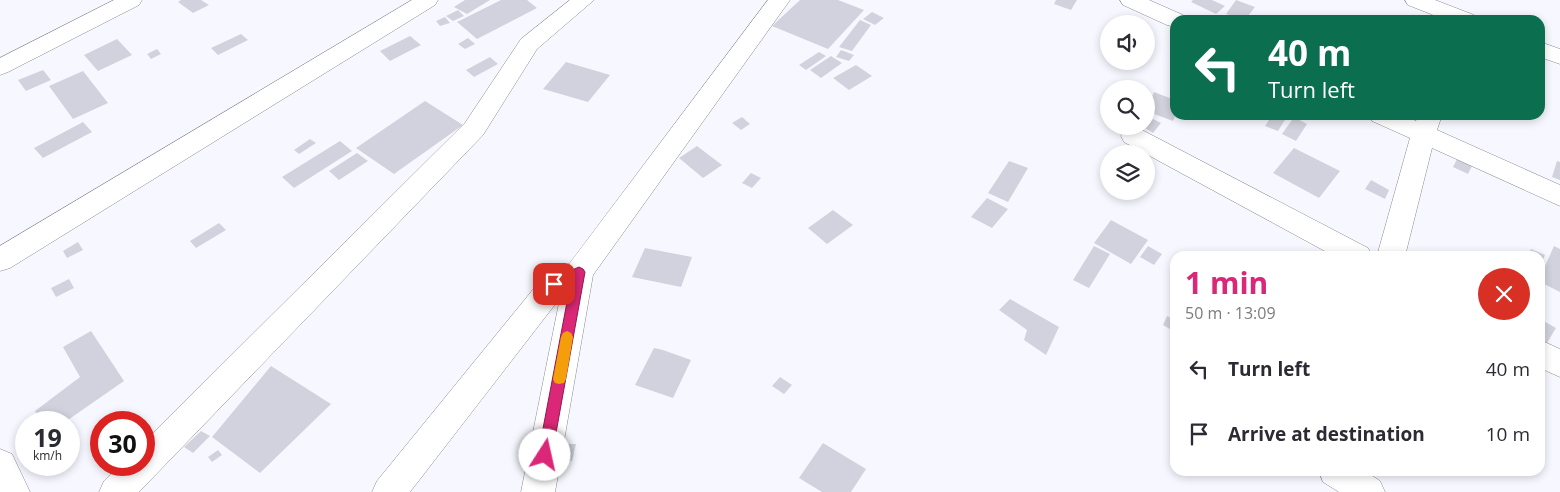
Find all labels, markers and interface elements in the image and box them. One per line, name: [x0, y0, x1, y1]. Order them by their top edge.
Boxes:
map controls: [1100, 15, 1155, 200]
button: sound: [1100, 15, 1155, 70]
text: 40 m: [1268, 29, 1351, 76]
icon: left: [1185, 35, 1250, 100]
text: Turn left: [1268, 74, 1355, 104]
button: search: [1100, 80, 1155, 135]
button: layers: [1100, 145, 1155, 200]
text: 1 min: [1185, 262, 1268, 303]
pin: [533, 263, 575, 305]
button: close: [1478, 268, 1530, 320]
icon: arrive: [540, 270, 568, 298]
text: 50 m · 13:09: [1185, 302, 1276, 324]
icon: left: [1185, 355, 1213, 383]
text: Turn left: [1228, 356, 1310, 382]
text: 40 m: [1486, 356, 1530, 382]
speed limit sign: 30: [90, 411, 155, 476]
text: 19: [33, 420, 62, 454]
icon: arrive: [1185, 420, 1213, 448]
text: Arrive at destination: [1228, 421, 1425, 447]
text: 10 m: [1486, 421, 1530, 447]
position arrow: [518, 428, 570, 480]
text: km/h: [33, 447, 62, 464]

